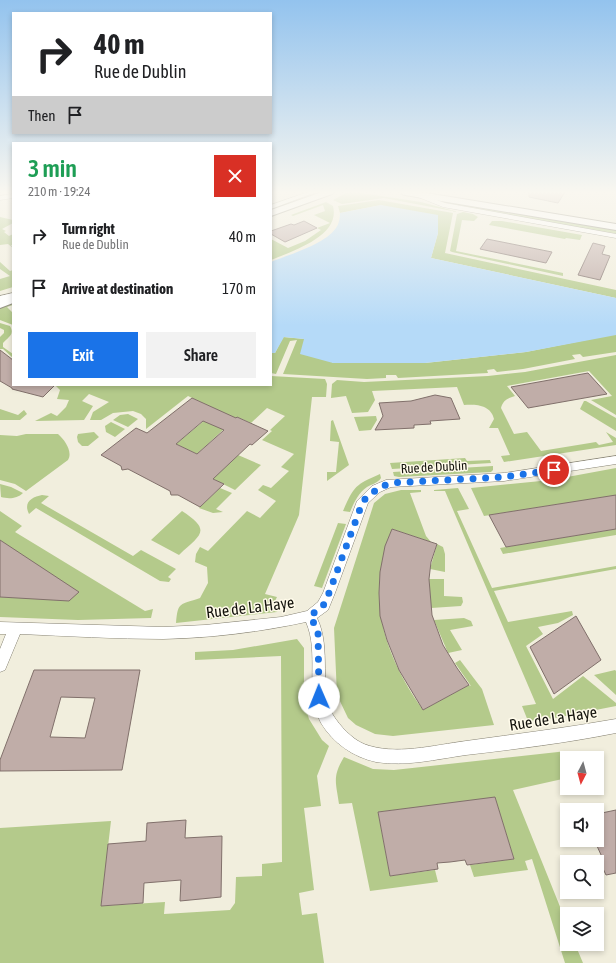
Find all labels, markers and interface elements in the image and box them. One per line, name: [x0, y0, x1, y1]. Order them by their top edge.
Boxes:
icon: right: [28, 28, 80, 80]
text: 40 m: [94, 28, 144, 60]
text: Rue de Dublin: [94, 61, 186, 82]
icon: arrive: [64, 104, 86, 126]
text: Then: [28, 107, 56, 124]
text: 3 min: [28, 155, 77, 182]
button: close: [214, 155, 256, 197]
text: 210 m · 19:24: [28, 184, 91, 199]
text: Turn right: [62, 220, 115, 237]
icon: right: [28, 225, 50, 247]
text: 40 m: [229, 228, 256, 245]
text: Rue de Dublin: [62, 237, 129, 252]
icon: arrive: [28, 277, 50, 299]
text: Arrive at destination: [62, 280, 173, 297]
text: 170 m: [222, 280, 256, 297]
button: Exit: [28, 332, 138, 378]
button: Share: [146, 332, 256, 378]
pin: [537, 453, 571, 487]
street label: Rue de Dublin: [400, 458, 468, 476]
icon: arrive: [543, 459, 565, 481]
street label: Rue de La Haye: [205, 593, 295, 622]
position arrow: [298, 676, 340, 718]
street label: Rue de La Haye: [508, 702, 598, 735]
north arrow: [560, 751, 604, 795]
map controls: [560, 751, 604, 951]
button: sound: [560, 803, 604, 847]
button: search: [560, 855, 604, 899]
button: layers: [560, 907, 604, 951]

